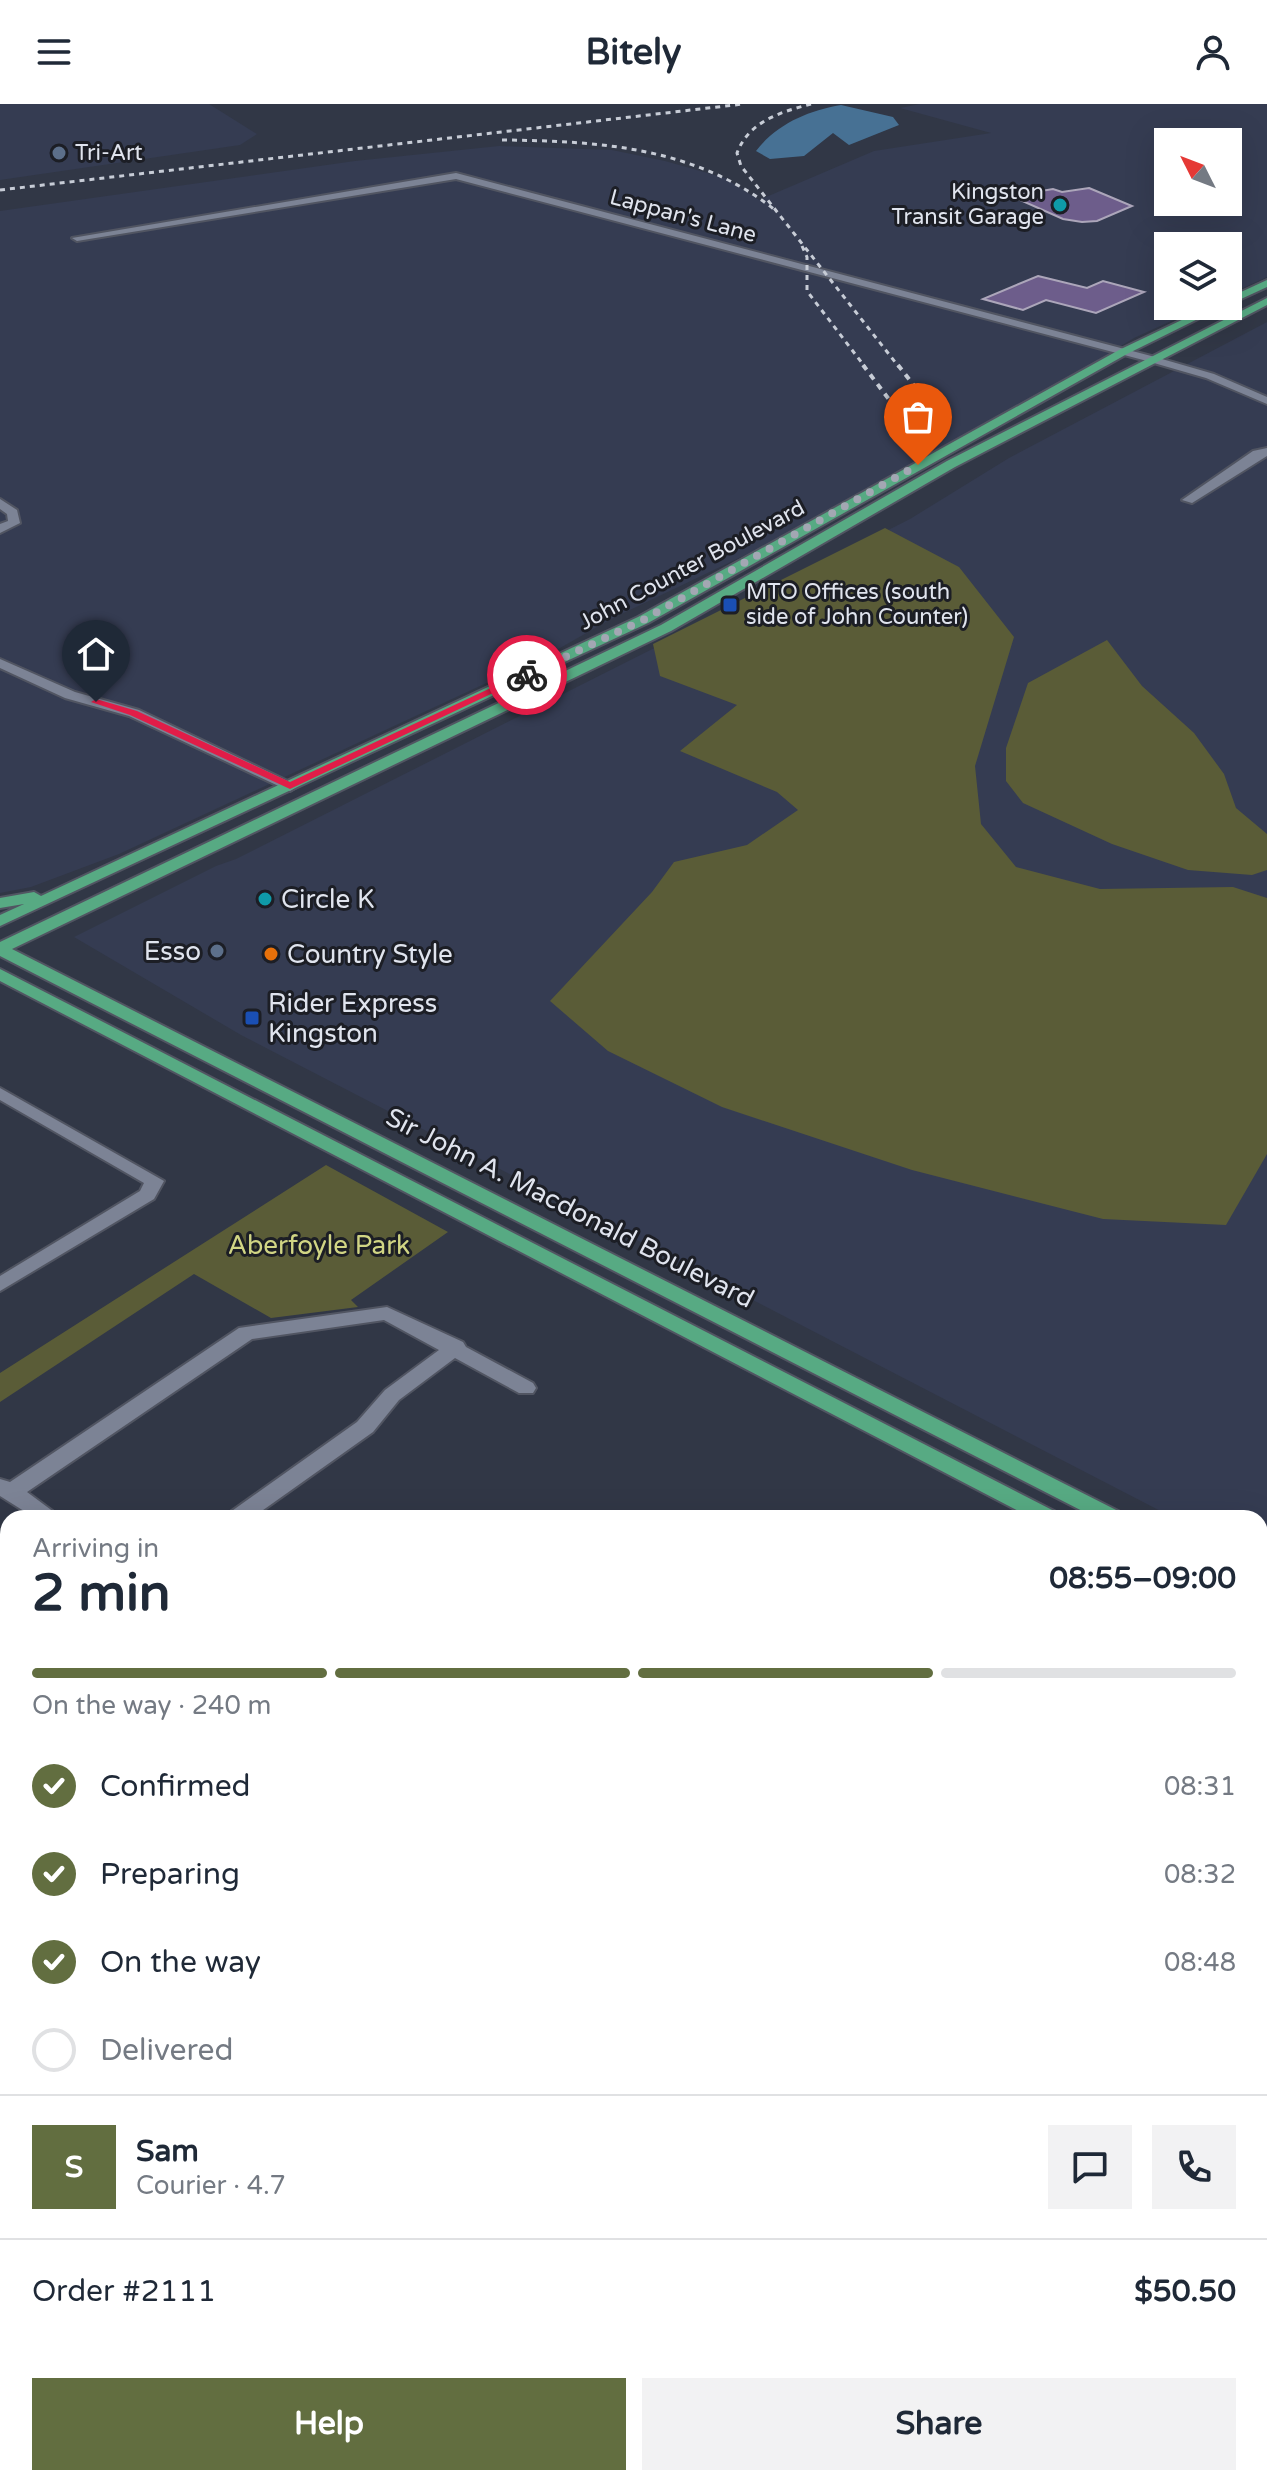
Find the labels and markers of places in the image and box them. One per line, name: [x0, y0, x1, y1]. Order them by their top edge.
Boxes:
place label: Tri-Art: [75, 140, 143, 166]
marker: Tri-Art: [50, 144, 68, 162]
place label: Kingston Transit Garage: [891, 179, 1044, 230]
marker: Kingston Transit Garage: [1051, 196, 1069, 214]
pin: [884, 383, 952, 465]
place label: MTO Offices (south side of John Counter): [746, 579, 968, 630]
marker: MTO Offices (south side of John Counter): [721, 596, 739, 614]
pin: [62, 620, 130, 702]
place label: Circle K: [281, 884, 374, 915]
marker: Circle K: [256, 890, 274, 908]
place label: Esso: [144, 936, 201, 967]
place label: Country Style: [287, 939, 453, 970]
marker: Esso: [208, 942, 226, 960]
marker: Country Style: [262, 945, 280, 963]
place label: Rider Express Kingston: [268, 988, 437, 1049]
marker: Rider Express Kingston: [243, 1009, 261, 1027]

